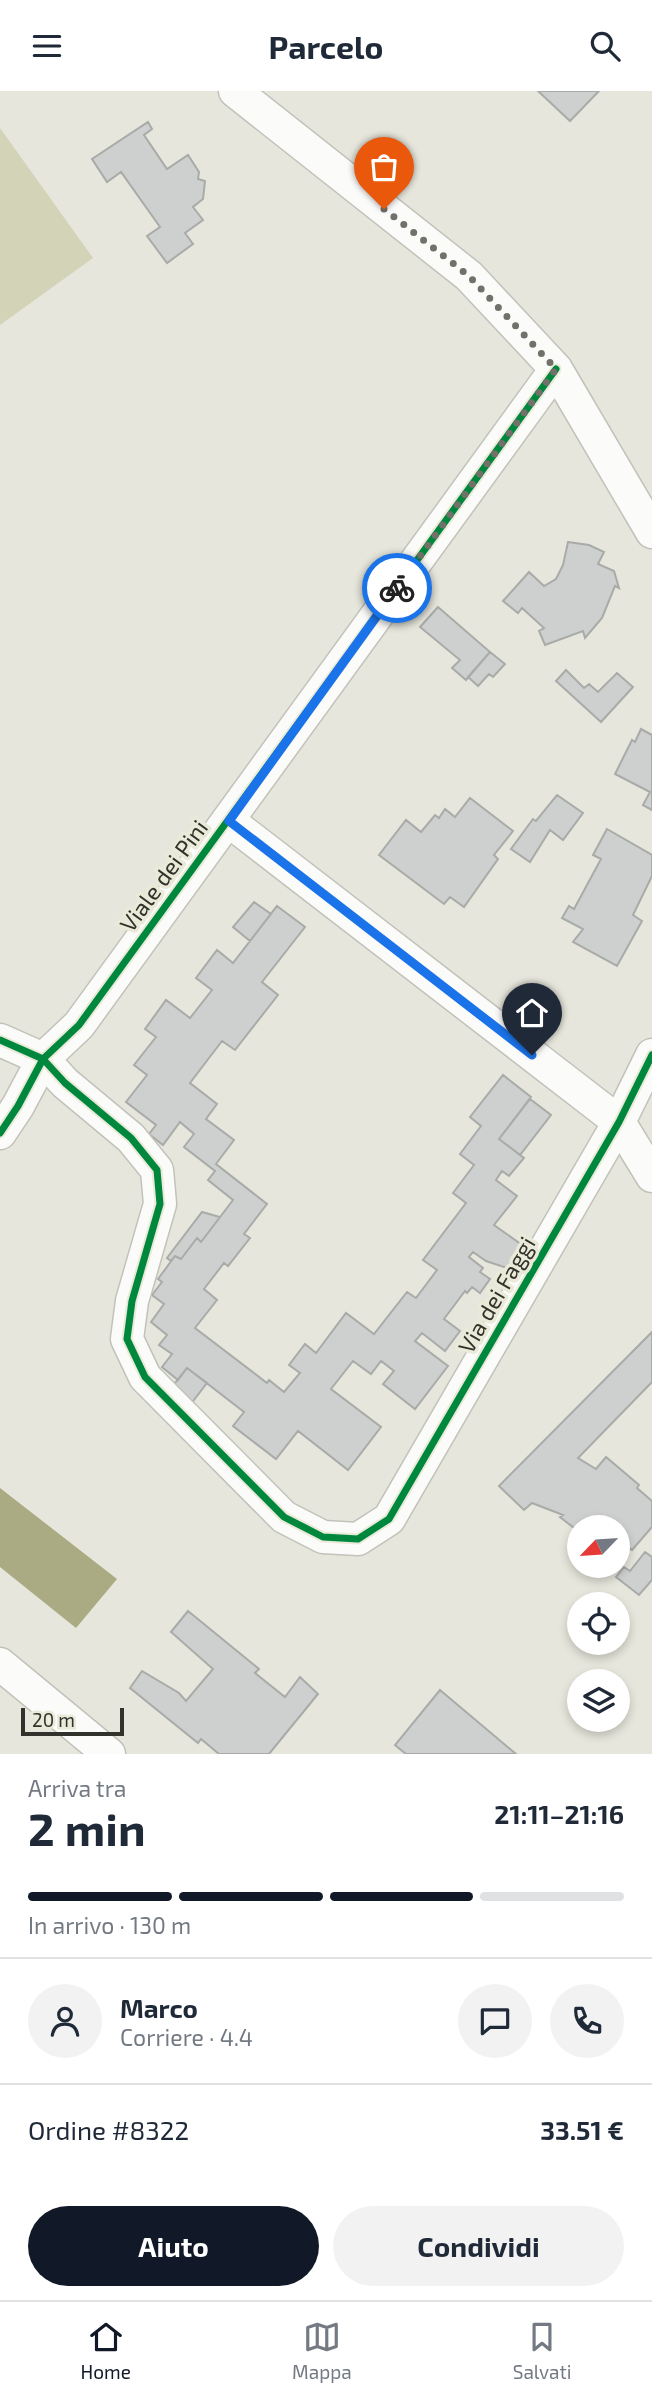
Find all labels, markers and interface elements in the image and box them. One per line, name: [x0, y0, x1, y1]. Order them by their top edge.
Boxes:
icon: menu: [28, 27, 66, 65]
text: Parcelo: [269, 27, 383, 65]
icon: search: [586, 27, 624, 65]
pin: [354, 137, 414, 209]
icon: bag: [365, 148, 403, 186]
courier: [362, 553, 432, 623]
icon: bike: [378, 569, 416, 607]
street label: Viale dei Pini: [113, 814, 213, 937]
pin: [502, 983, 562, 1055]
icon: home: [513, 994, 551, 1032]
street label: Via dei Faggi: [452, 1231, 541, 1358]
north arrow: [567, 1515, 630, 1579]
map controls: [567, 1515, 630, 1732]
button: locate: [567, 1592, 630, 1655]
button: layers: [567, 1669, 630, 1732]
scale bar: [21, 1705, 124, 1737]
text: 20 m: [32, 1708, 75, 1731]
text: Arriva tra: [28, 1774, 127, 1802]
text: 21:11–21:16: [494, 1798, 624, 1829]
text: 2 min: [28, 1800, 146, 1855]
text: In arrivo · 130 m: [28, 1911, 191, 1939]
button: person: [28, 1984, 102, 2058]
button: chat: [458, 1984, 532, 2058]
button: phone: [550, 1984, 624, 2058]
text: Marco: [120, 1992, 198, 2023]
text: Corriere · 4.4: [120, 2023, 253, 2051]
text: Ordine #8322: [28, 2114, 189, 2145]
text: 33.51 €: [540, 2114, 624, 2145]
button: Aiuto: [28, 2206, 319, 2286]
button: Condividi: [333, 2206, 624, 2286]
tab: Home: [81, 2318, 131, 2383]
tab: Mappa: [292, 2318, 352, 2383]
tab: Salvati: [513, 2318, 571, 2383]

